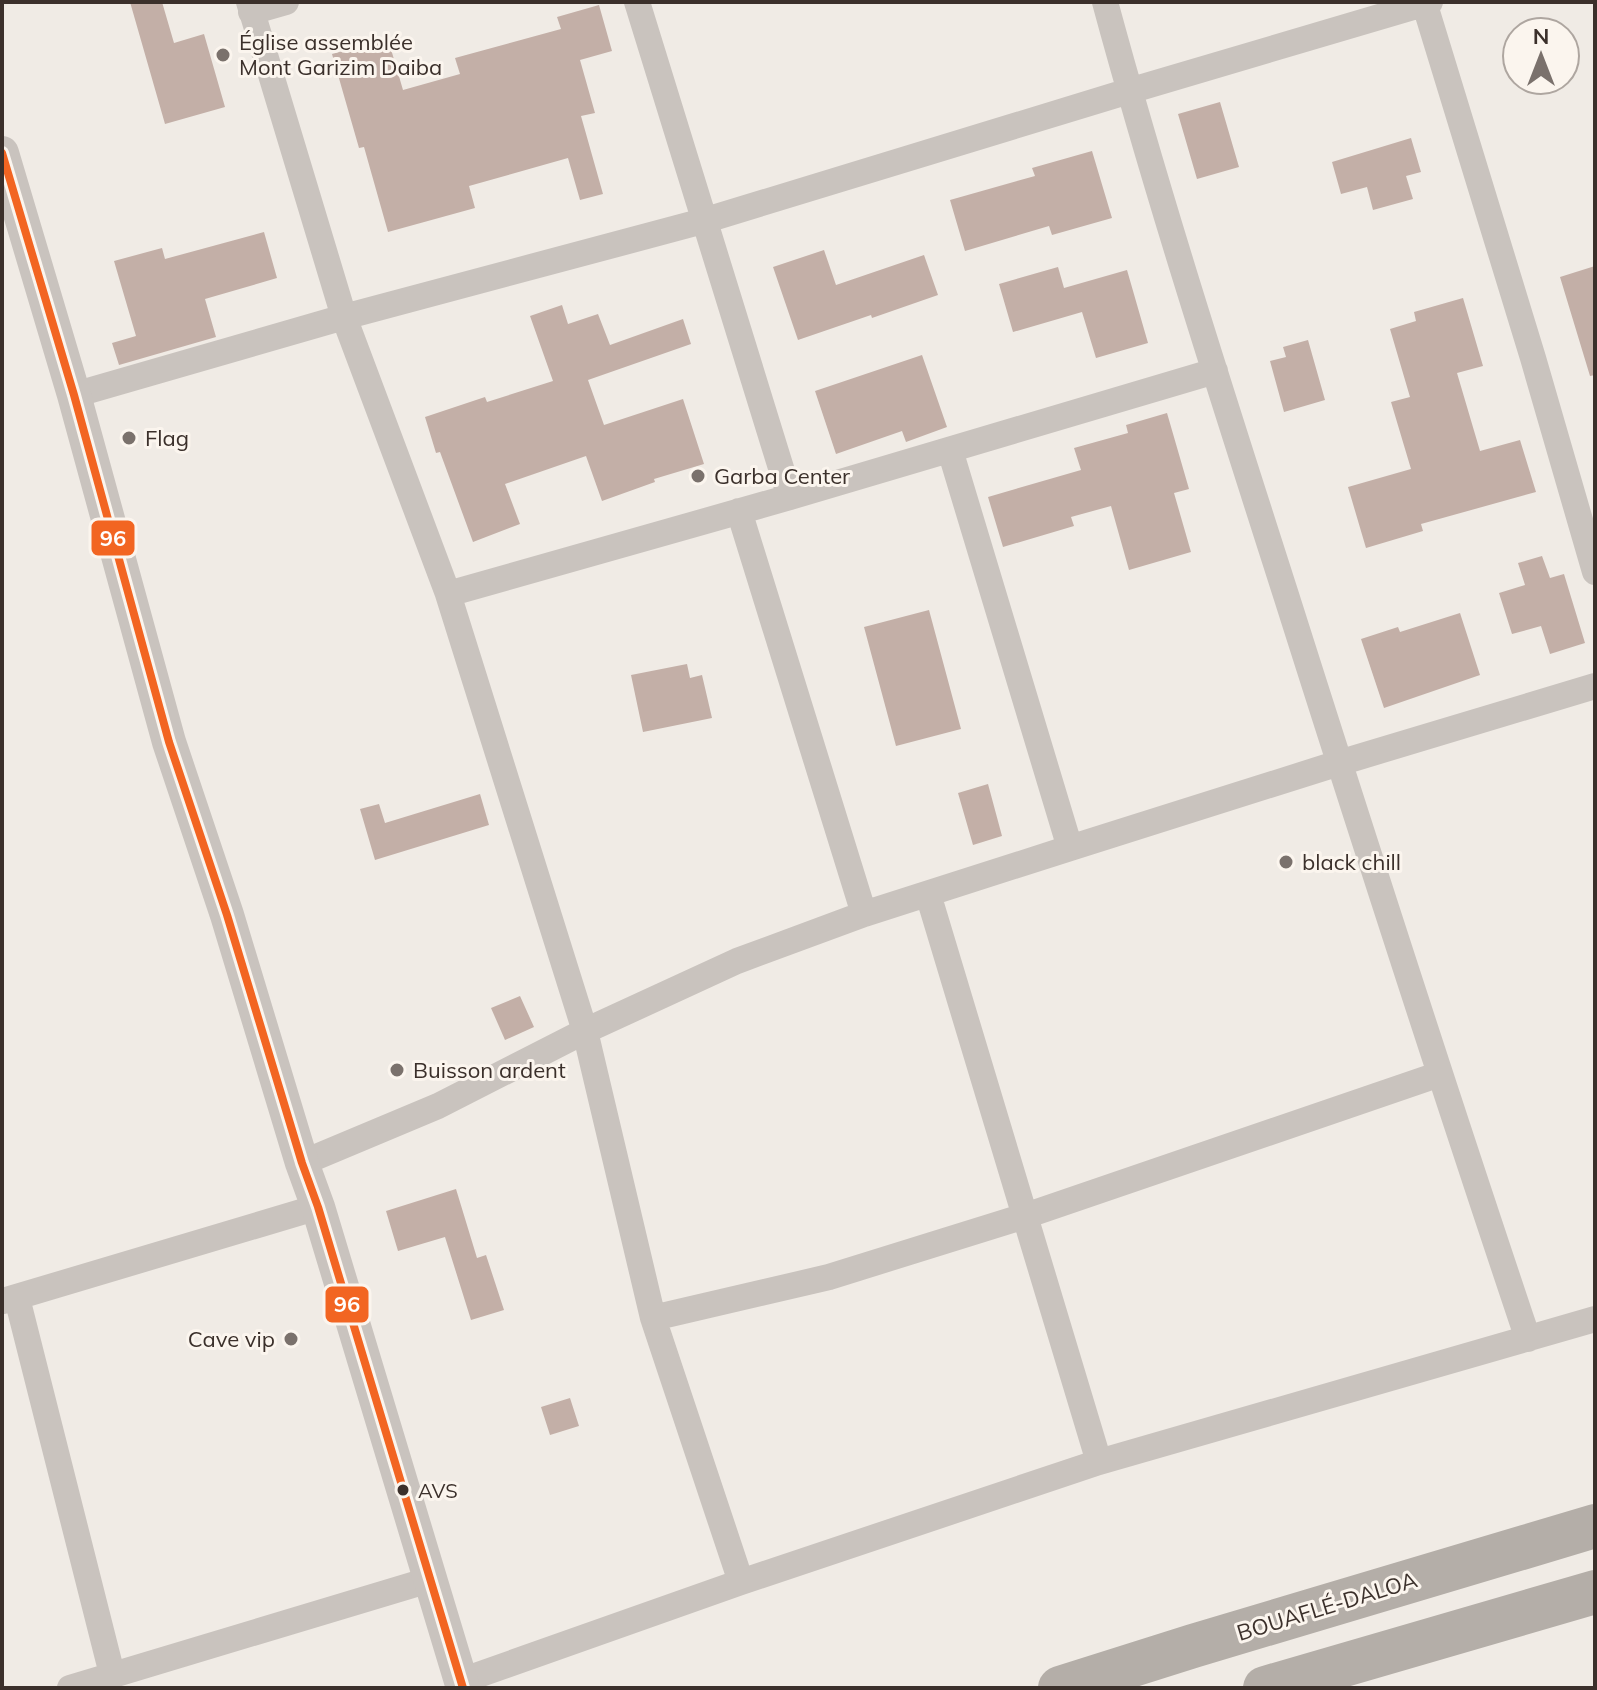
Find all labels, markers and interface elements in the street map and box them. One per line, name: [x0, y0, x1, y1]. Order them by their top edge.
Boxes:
north arrow: [1501, 16, 1581, 96]
text: N: [1533, 22, 1549, 50]
place label: Église assemblée Mont Garizim Daiba: [239, 28, 442, 81]
marker: Église assemblée Mont Garizim Daiba: [214, 46, 232, 64]
place label: Flag: [145, 424, 189, 452]
marker: Flag: [120, 429, 138, 447]
place label: Garba Center: [714, 462, 850, 490]
marker: Garba Center: [689, 467, 707, 485]
line badge: 96: [90, 519, 136, 557]
text: 96: [100, 524, 126, 552]
place label: black chill: [1302, 848, 1401, 876]
marker: black chill: [1277, 853, 1295, 871]
place label: Buisson ardent: [413, 1056, 566, 1084]
marker: Buisson ardent: [388, 1061, 406, 1079]
line badge: 96: [324, 1285, 370, 1324]
text: 96: [334, 1290, 360, 1318]
place label: Cave vip: [188, 1325, 275, 1353]
marker: Cave vip: [282, 1330, 300, 1348]
place label: AVS: [418, 1478, 458, 1503]
marker: AVS: [395, 1482, 411, 1498]
street label: BOUAFLÉ-DALOA: [1233, 1565, 1421, 1647]

